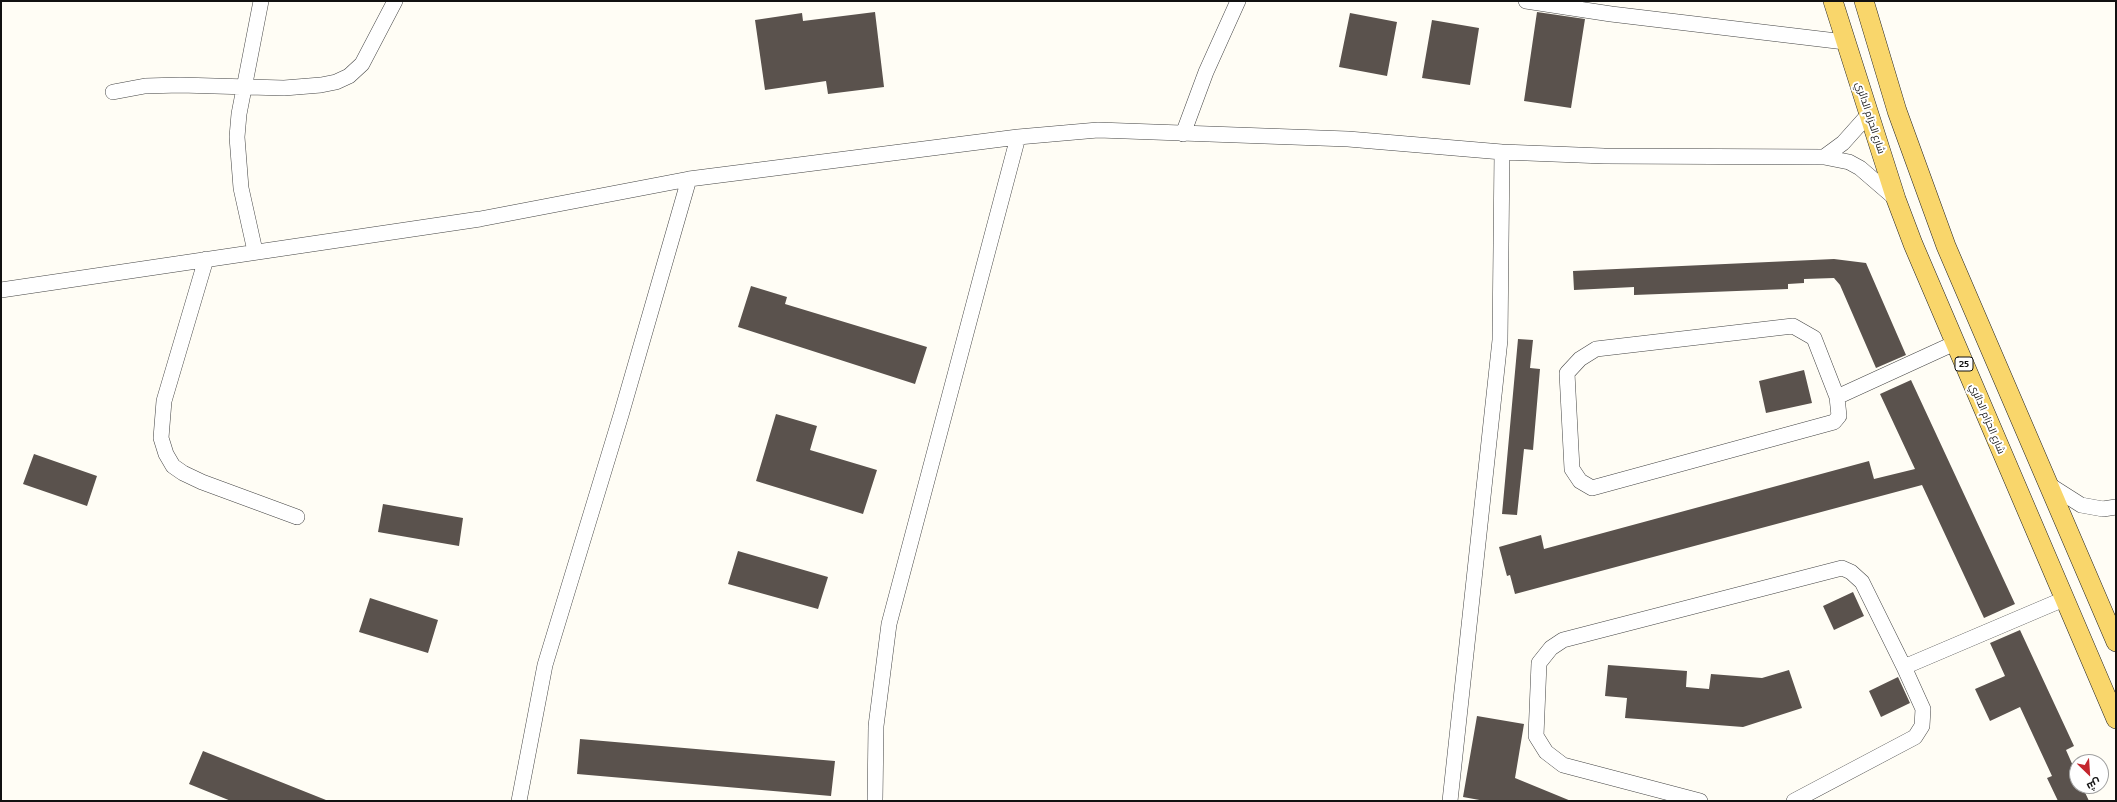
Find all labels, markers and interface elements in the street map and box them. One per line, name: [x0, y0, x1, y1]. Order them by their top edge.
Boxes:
street label: شارع الحزام الدائري: [1853, 81, 1887, 155]
road number: 25: [1955, 357, 1973, 371]
street label: شارع الحزام الدائري: [1967, 382, 2007, 456]
north arrow: [2069, 754, 2109, 794]
text: ش: [2085, 776, 2103, 793]

